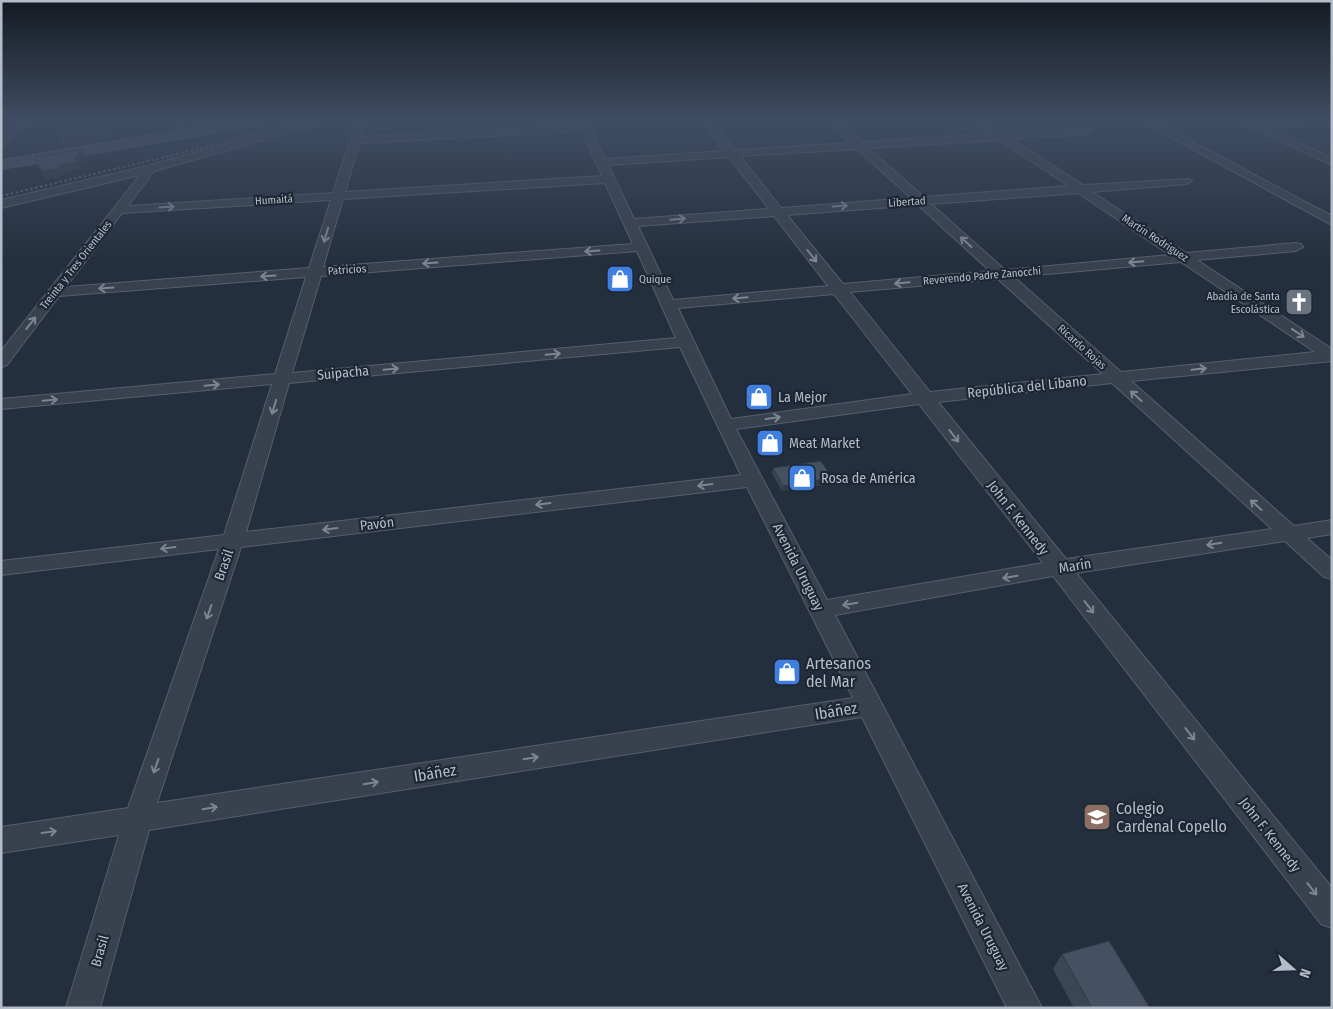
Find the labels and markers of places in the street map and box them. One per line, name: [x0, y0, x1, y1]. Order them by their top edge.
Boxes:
shop icon: Quique: [605, 264, 635, 294]
place label: Quique: [639, 273, 672, 286]
church icon: Abadía de Santa Escolástica: [1284, 287, 1314, 317]
place label: Abadía de Santa Escolástica: [1207, 290, 1280, 316]
shop icon: La Mejor: [744, 382, 774, 412]
place label: La Mejor: [778, 389, 827, 406]
shop icon: Meat Market: [755, 428, 785, 458]
place label: Meat Market: [789, 435, 860, 452]
shop icon: Rosa de América: [787, 463, 817, 493]
place label: Rosa de América: [821, 470, 916, 487]
place label: Artesanos del Mar: [806, 654, 871, 691]
shop icon: Artesanos del Mar: [772, 657, 802, 687]
place label: Colegio Cardenal Copello: [1116, 799, 1227, 836]
school or university icon: Colegio Cardenal Copello: [1082, 802, 1112, 832]

